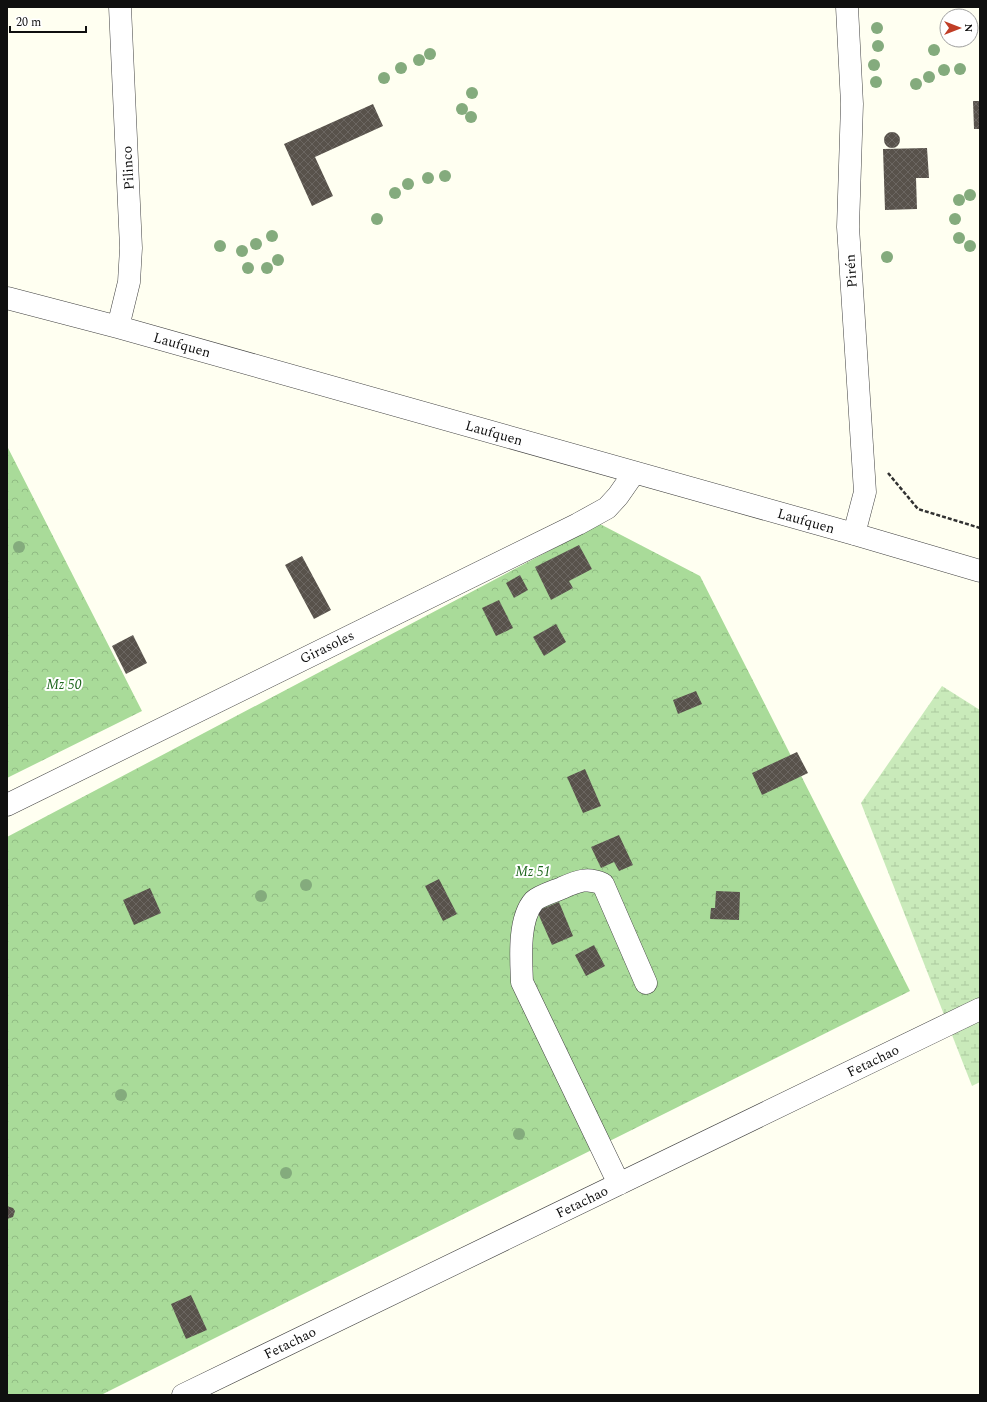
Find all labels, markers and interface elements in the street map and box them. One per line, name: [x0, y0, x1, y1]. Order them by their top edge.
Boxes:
scale bar: [10, 8, 86, 34]
north arrow: [939, 8, 979, 48]
text: 20 m: [16, 13, 41, 32]
text: N: [960, 24, 977, 33]
street label: Pilinco: [116, 145, 140, 191]
street label: Pirén: [839, 253, 863, 289]
street label: Laufquen: [151, 327, 213, 363]
street label: Laufquen: [463, 415, 525, 451]
street label: Laufquen: [775, 503, 837, 539]
street label: Girasoles: [296, 625, 358, 669]
park label: Mz 50: [46, 674, 82, 695]
park label: Mz 51: [515, 861, 551, 882]
street label: Fetachao: [843, 1039, 903, 1083]
street label: Fetachao: [552, 1180, 612, 1224]
street label: Fetachao: [260, 1321, 320, 1365]

